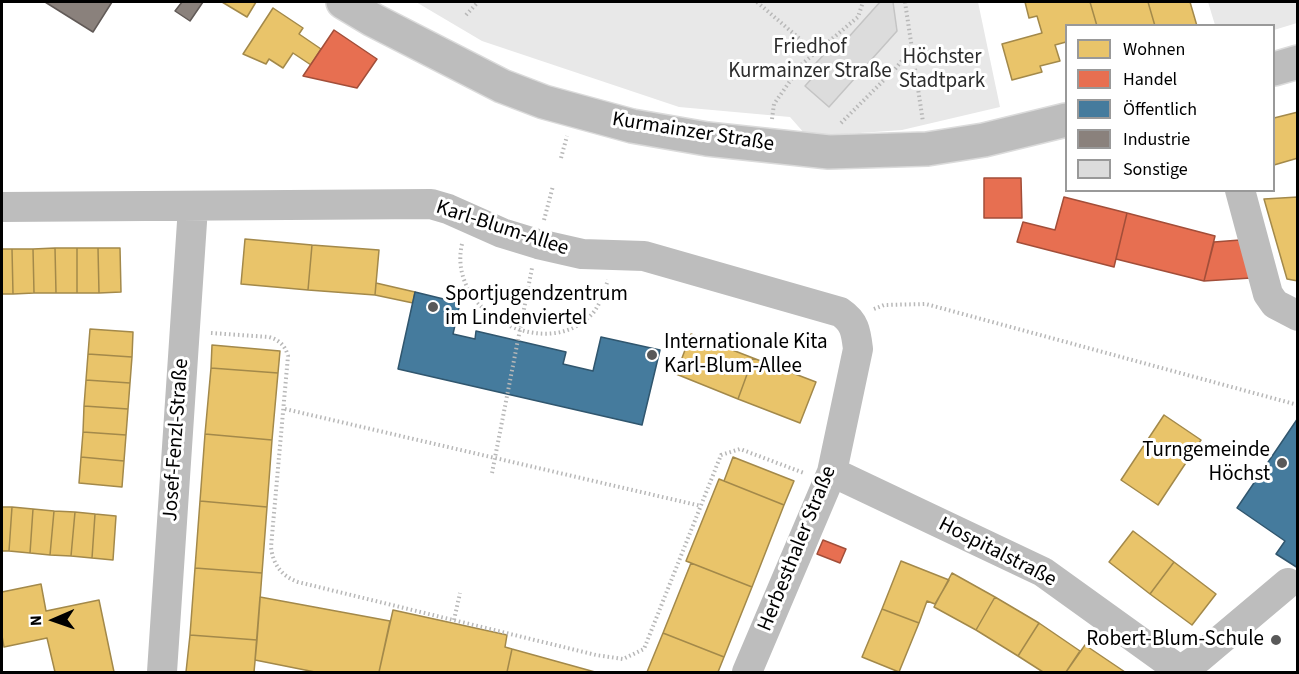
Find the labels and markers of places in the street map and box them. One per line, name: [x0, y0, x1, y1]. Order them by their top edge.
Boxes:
place label: Sportjugendzentrum im Lindenviertel: [445, 282, 628, 332]
marker: Sportjugendzentrum im Lindenviertel: [426, 300, 440, 314]
place label: Internationale Kita Karl-Blum-Allee: [664, 330, 828, 380]
marker: Internationale Kita Karl-Blum-Allee: [645, 348, 659, 362]
place label: Turngemeinde Höchst: [1142, 438, 1270, 488]
marker: Turngemeinde Höchst: [1275, 456, 1289, 470]
place label: Robert-Blum-Schule: [1086, 627, 1264, 653]
marker: Robert-Blum-Schule: [1269, 633, 1283, 647]

